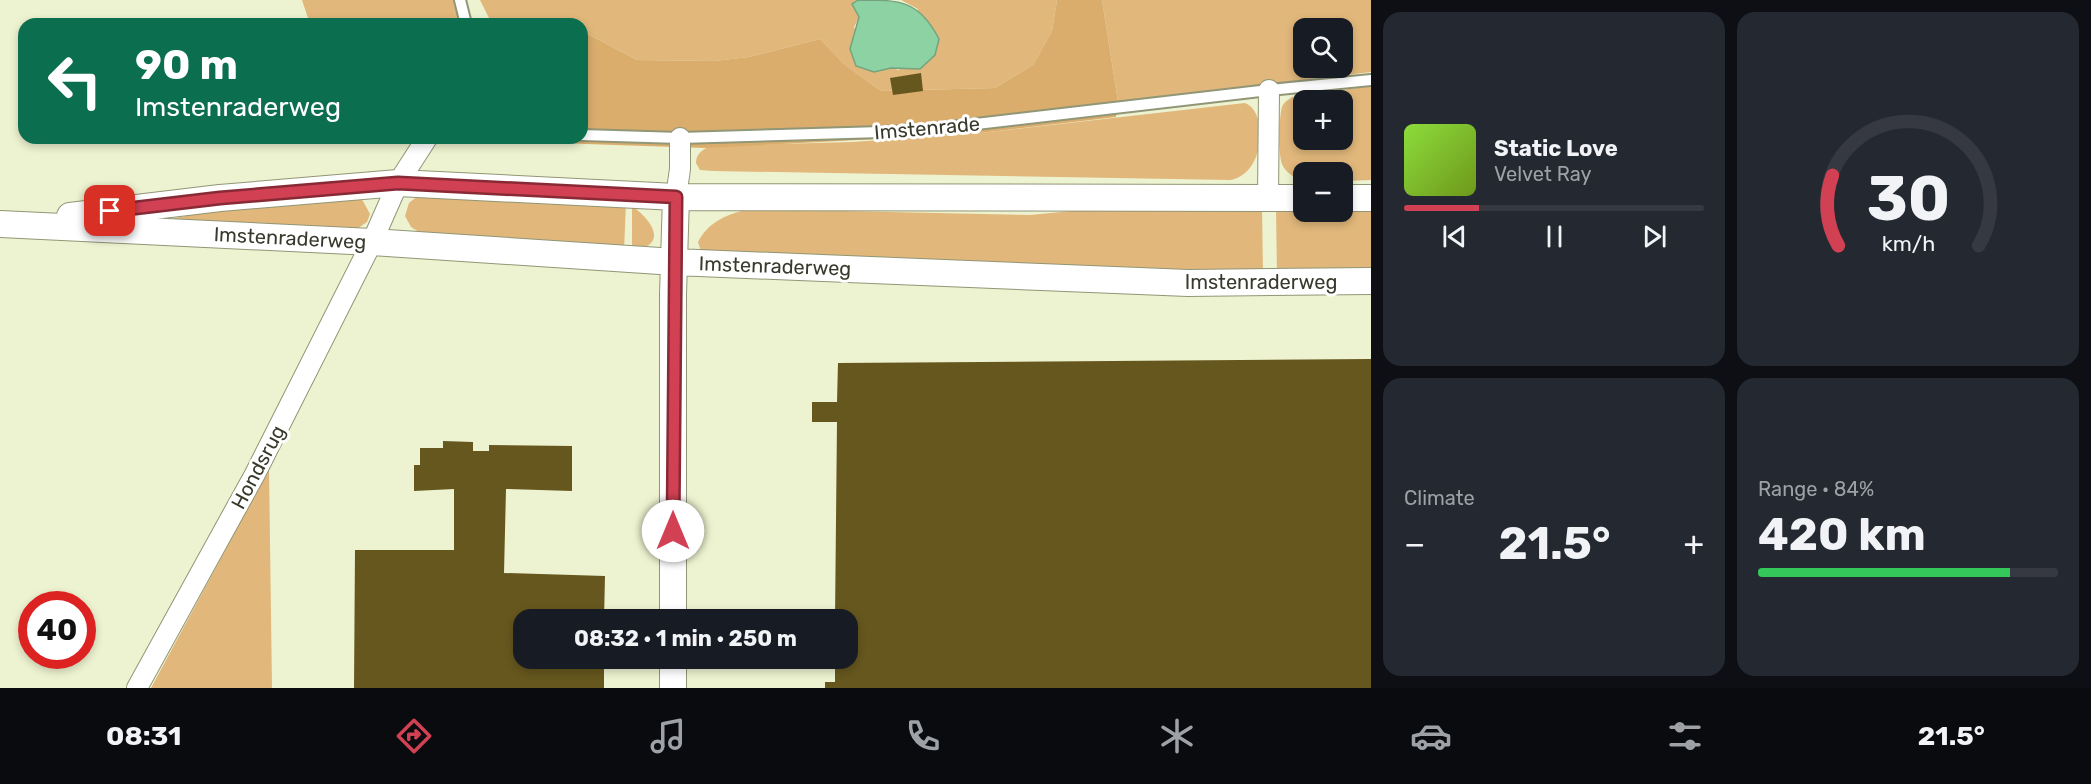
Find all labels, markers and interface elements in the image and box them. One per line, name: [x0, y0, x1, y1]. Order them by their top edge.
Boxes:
map controls: [1293, 18, 1353, 222]
button: search: [1293, 18, 1353, 78]
text: 90 m: [135, 40, 238, 90]
icon: left: [36, 42, 114, 120]
button: +: [1293, 90, 1353, 150]
text: Imstenraderweg: [135, 91, 341, 123]
street label: Imstenrade: [873, 111, 981, 145]
text: Static Love: [1494, 135, 1618, 162]
button: −: [1293, 162, 1353, 222]
text: Velvet Ray: [1494, 162, 1592, 186]
text: 30: [1866, 162, 1950, 236]
pin: [84, 185, 135, 236]
icon: arrive: [93, 194, 126, 227]
icon: previous: [1438, 220, 1471, 253]
icon: pause: [1538, 220, 1571, 253]
icon: next: [1638, 220, 1671, 253]
street label: Imstenraderweg: [213, 222, 367, 254]
text: km/h: [1881, 231, 1935, 256]
street label: Imstenraderweg: [698, 251, 852, 281]
street label: Imstenraderweg: [1185, 270, 1337, 294]
street label: Hondsrug: [226, 421, 290, 513]
text: Range · 84%: [1758, 477, 1874, 501]
text: Climate: [1404, 486, 1475, 510]
position arrow: [641, 499, 705, 563]
text: 420 km: [1758, 508, 1926, 561]
text: 21.5°: [1498, 517, 1610, 570]
text: −: [1404, 524, 1425, 563]
text: +: [1683, 524, 1704, 563]
speed limit sign: 40: [18, 591, 96, 669]
text: 08:32 · 1 min · 250 m: [574, 625, 797, 652]
icon: directions: [393, 715, 435, 757]
icon: music: [647, 715, 689, 757]
icon: phone: [902, 715, 944, 757]
icon: climate: [1156, 715, 1198, 757]
icon: car: [1410, 715, 1452, 757]
icon: filters: [1664, 715, 1706, 757]
text: 08:31: [106, 720, 181, 752]
text: 21.5°: [1918, 720, 1985, 752]

